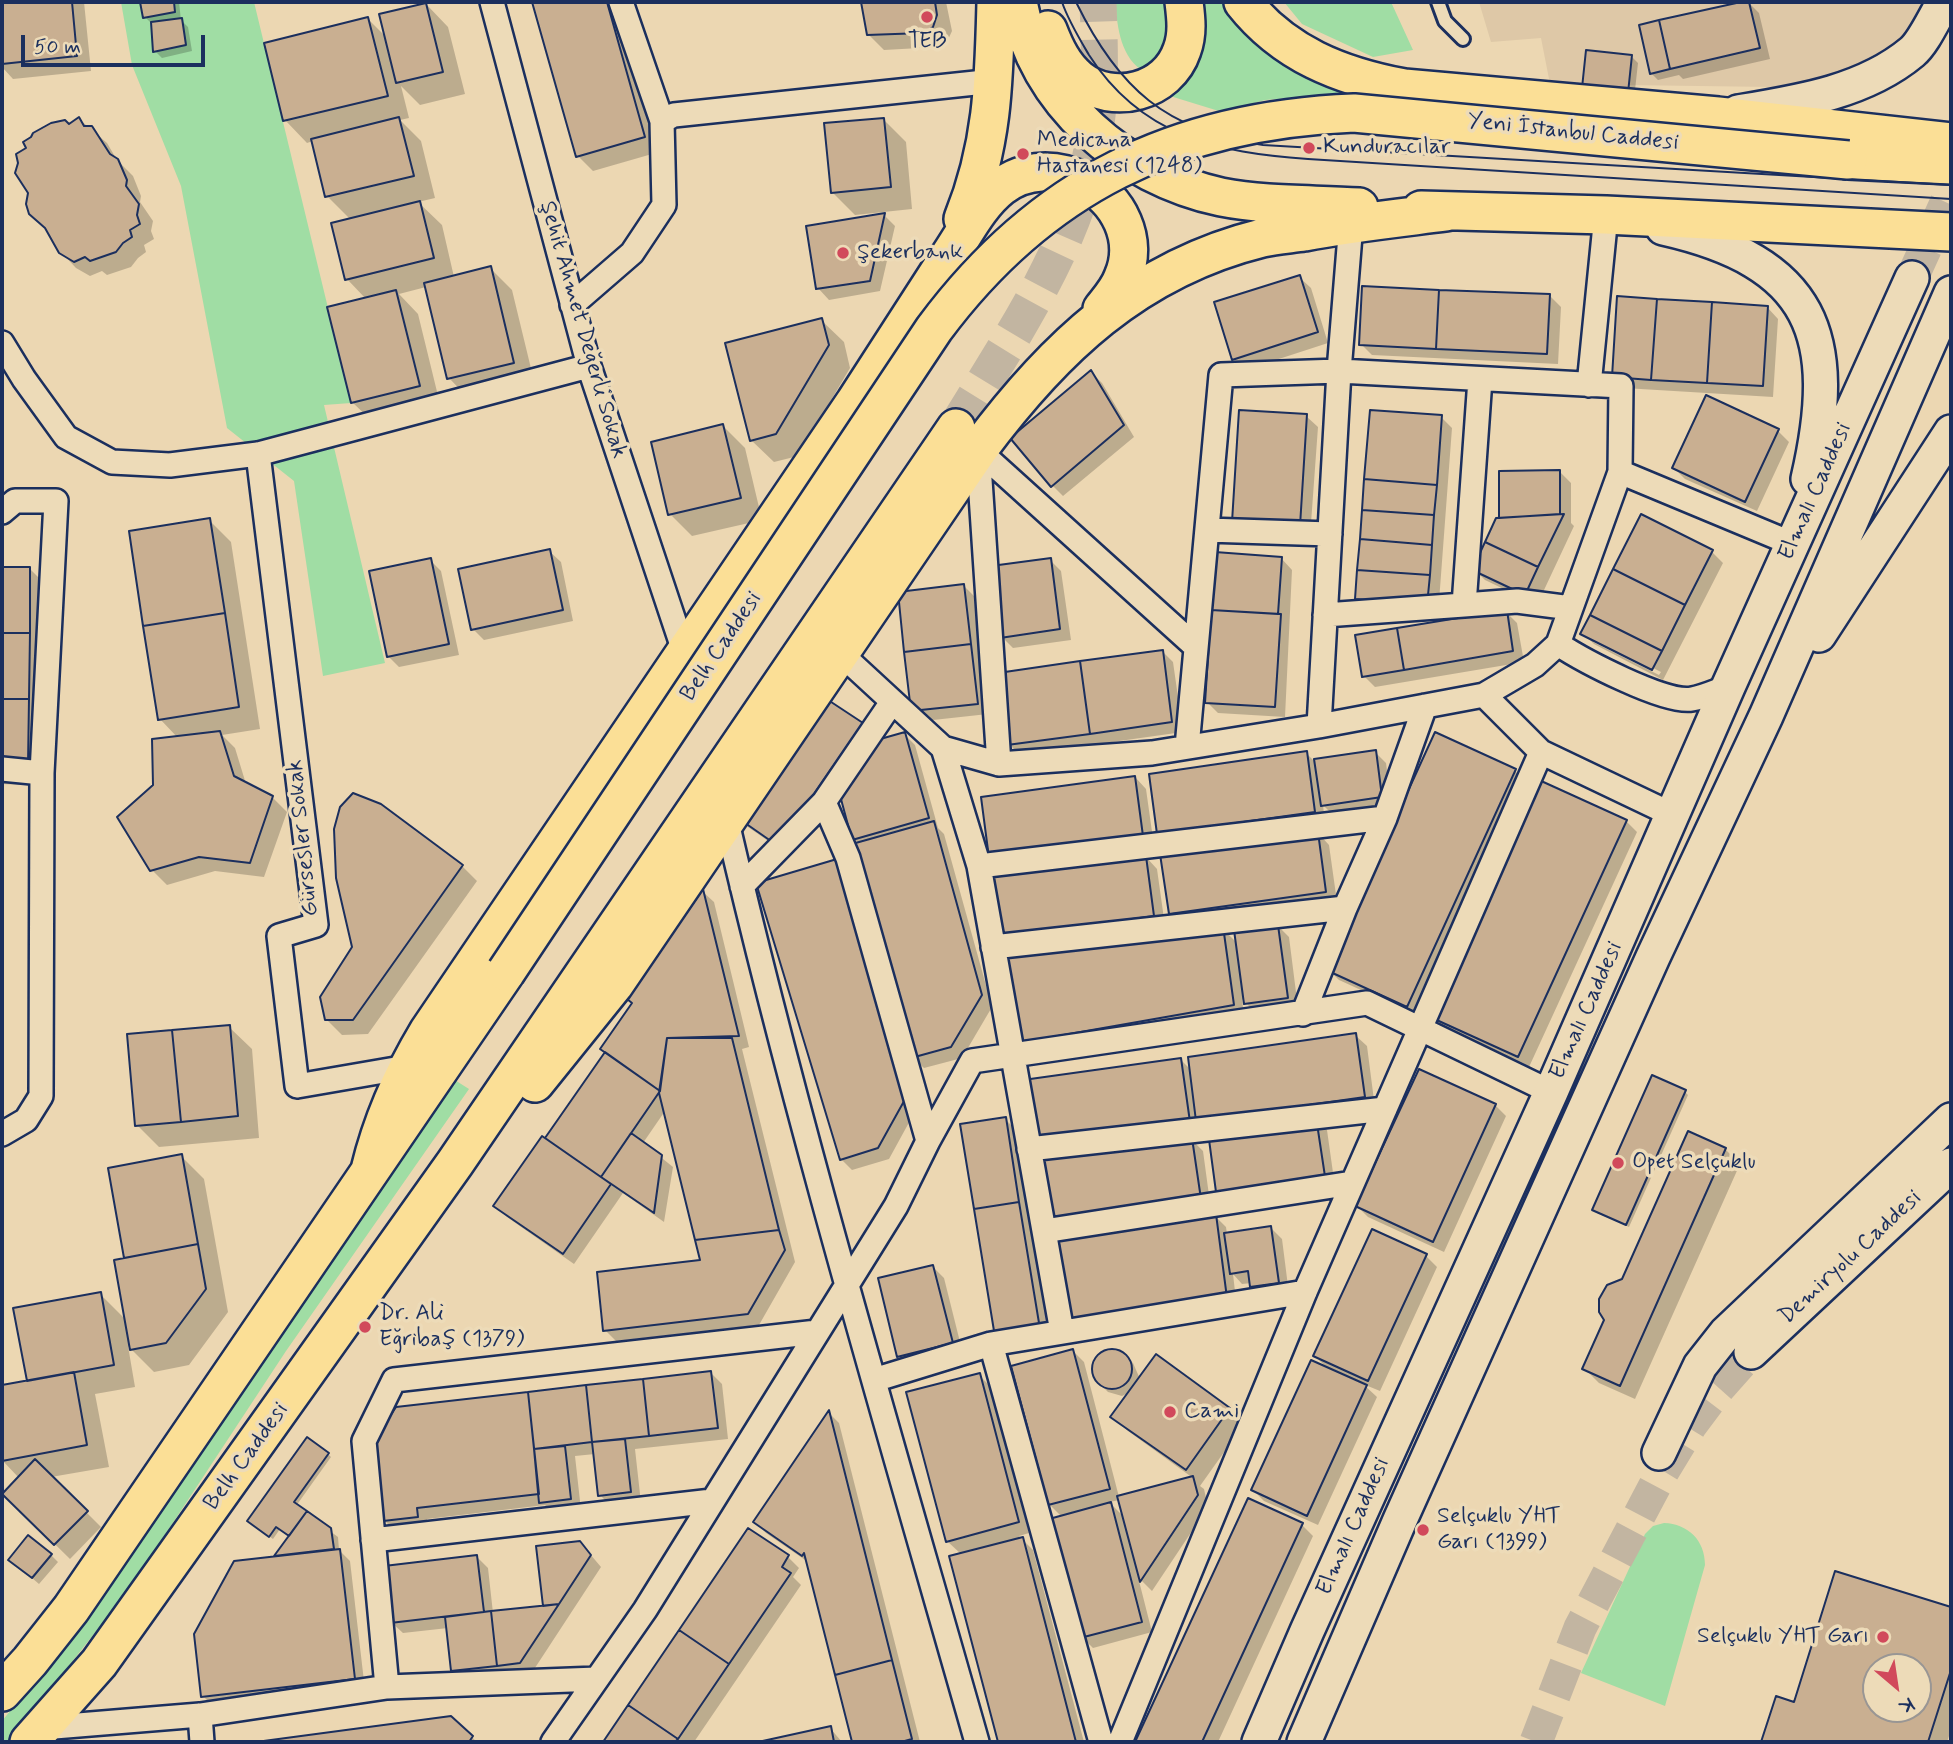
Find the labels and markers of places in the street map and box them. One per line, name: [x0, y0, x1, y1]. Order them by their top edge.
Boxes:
marker: TEB: [919, 9, 935, 25]
place label: TEB: [908, 28, 946, 56]
place label: Medicana Hastanesi (1248): [1037, 127, 1202, 181]
place label: Kunduracılar: [1323, 134, 1450, 162]
marker: Kunduracılar: [1301, 140, 1317, 156]
marker: Medicana Hastanesi (1248): [1015, 146, 1031, 162]
place label: Şekerbank: [857, 239, 963, 267]
marker: Şekerbank: [835, 245, 851, 261]
place label: Opet Selçuklu: [1632, 1149, 1756, 1177]
marker: Opet Selçuklu: [1610, 1155, 1626, 1171]
place label: Dr. Ali Eğribaş (1379): [379, 1300, 524, 1354]
marker: Dr. Ali Eğribaş (1379): [357, 1319, 373, 1335]
place label: Cami: [1184, 1398, 1239, 1426]
marker: Cami: [1162, 1404, 1178, 1420]
place label: Selçuklu YHT Garı (1399): [1437, 1503, 1561, 1557]
marker: Selçuklu YHT Garı (1399): [1415, 1522, 1431, 1538]
place label: Selçuklu YHT Garı: [1697, 1623, 1869, 1651]
marker: Selçuklu YHT Garı: [1875, 1629, 1891, 1645]

